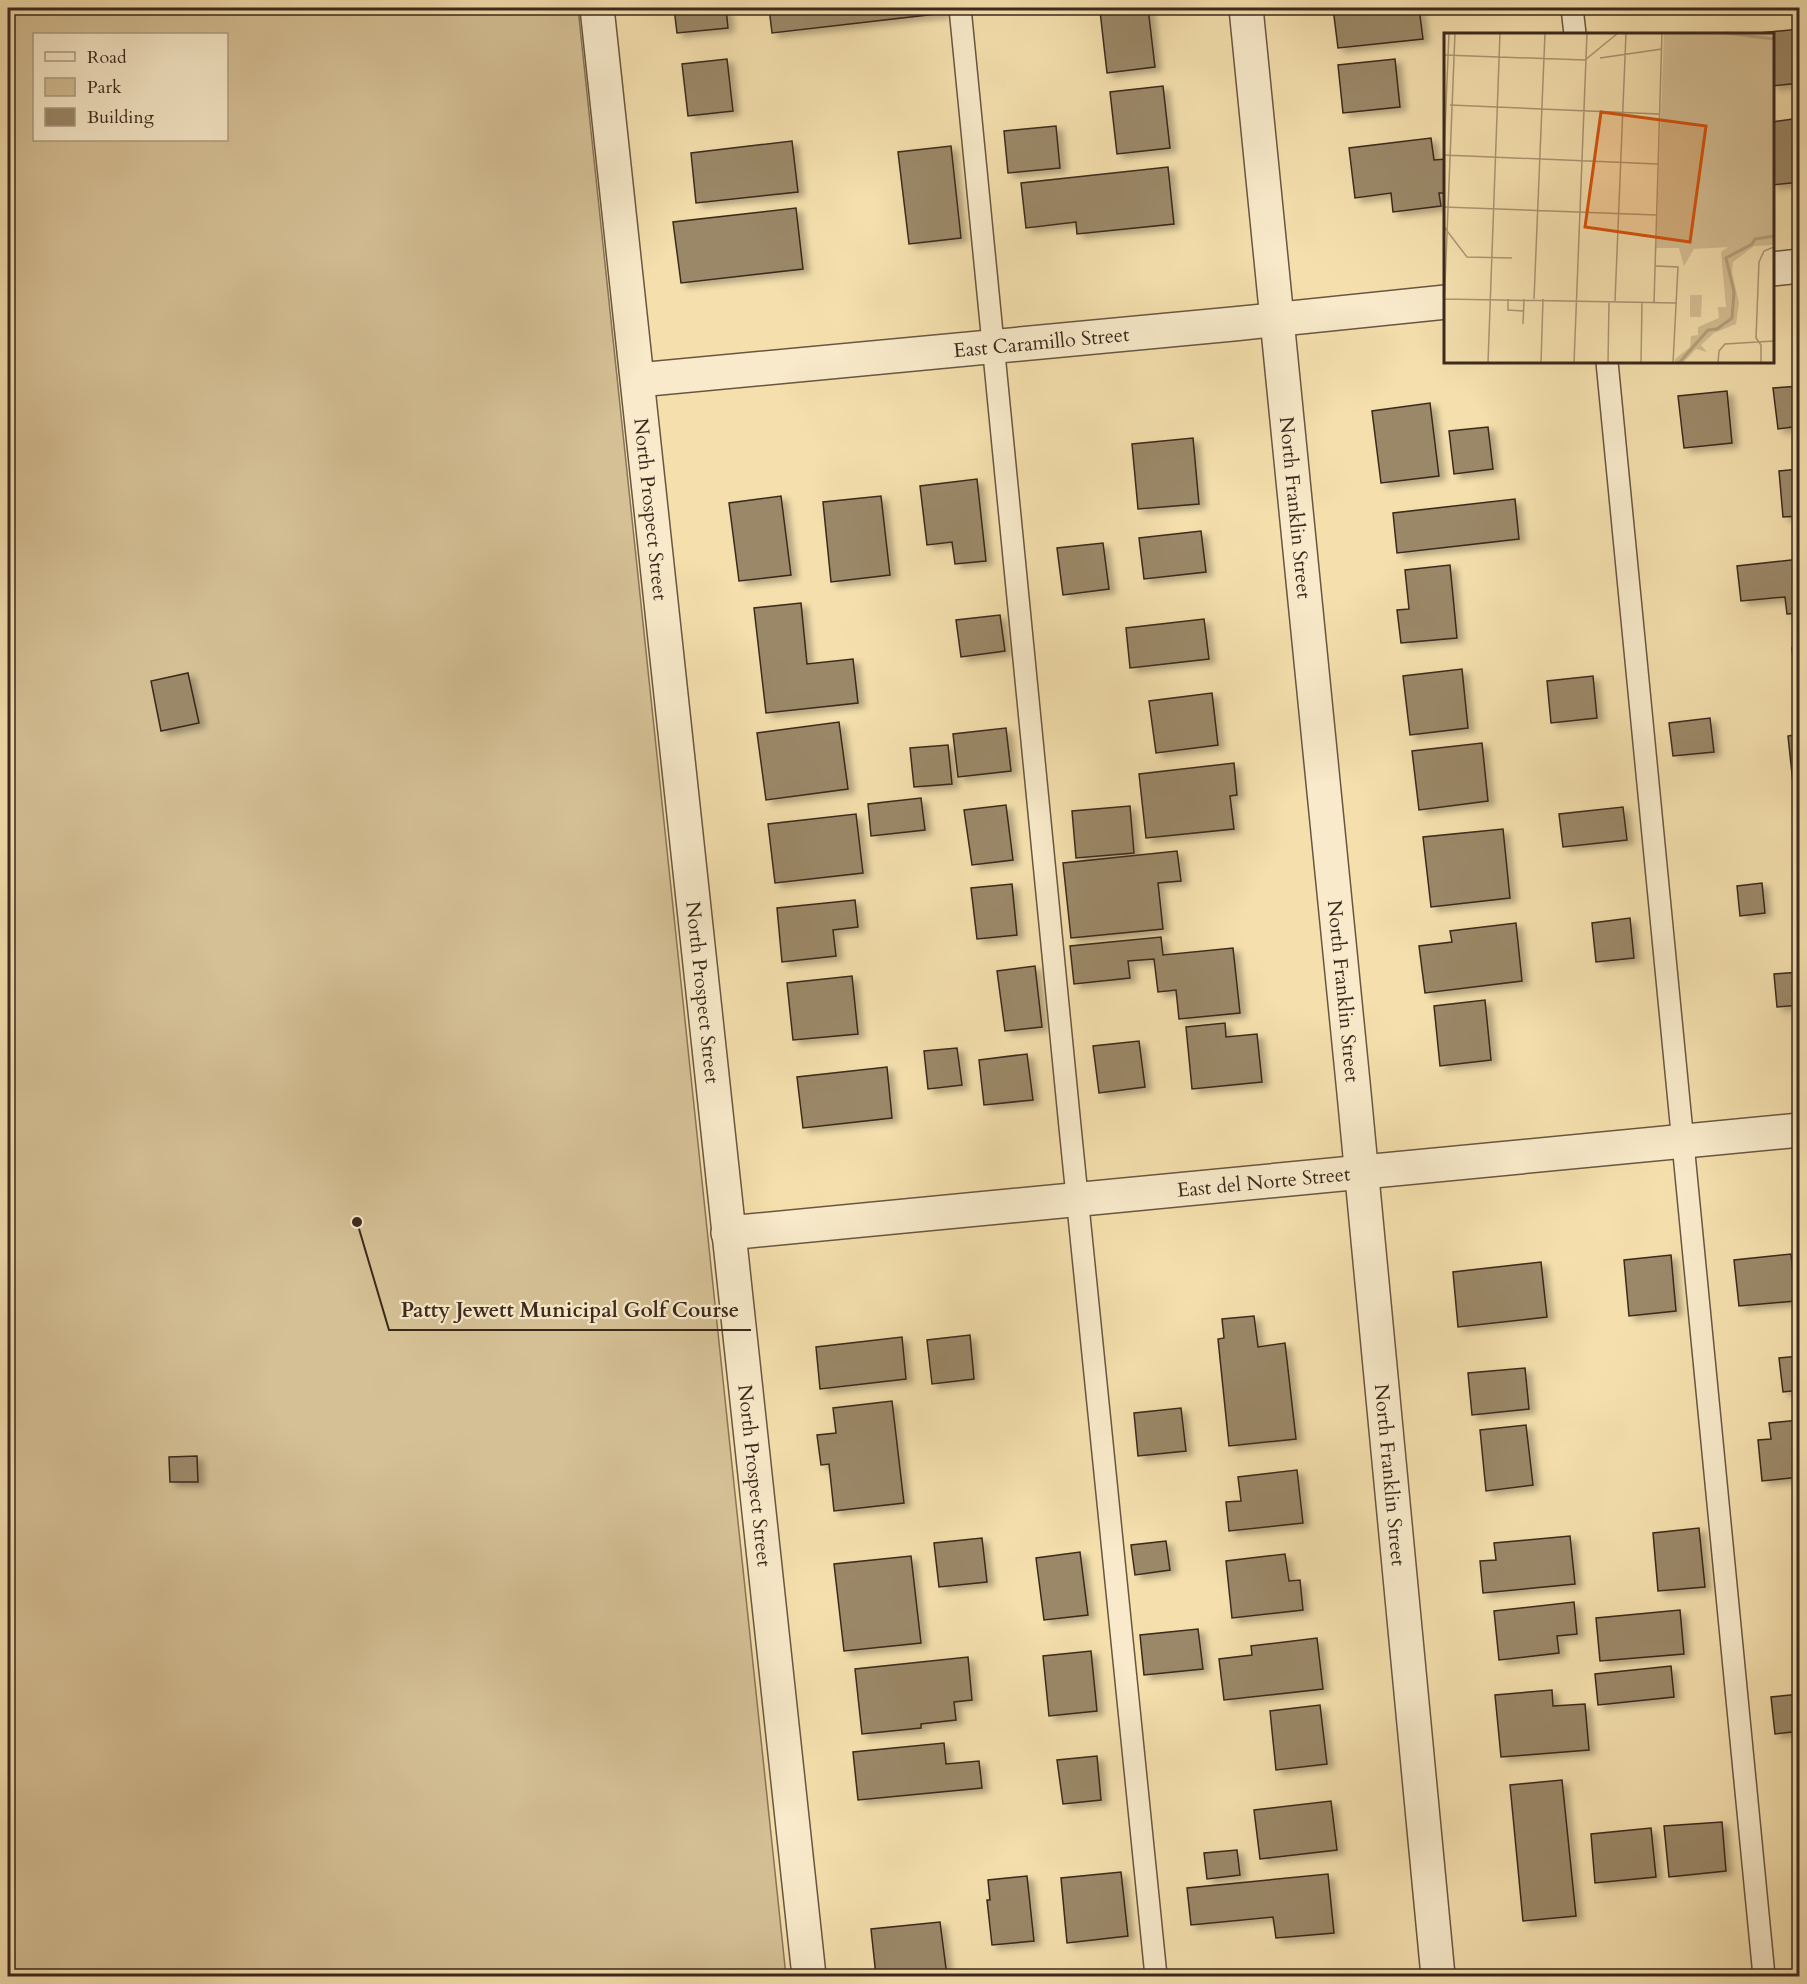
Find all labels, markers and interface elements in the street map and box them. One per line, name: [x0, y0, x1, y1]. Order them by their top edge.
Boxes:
legend: [33, 33, 228, 141]
inset map: [1444, 33, 1774, 363]
text: Road: [87, 45, 127, 70]
text: Park: [87, 75, 122, 100]
text: Building: [87, 105, 155, 130]
street label: East Caramillo Street: [952, 321, 1131, 364]
street label: North Franklin Street: [1273, 415, 1318, 601]
street label: North Prospect Street: [627, 417, 674, 602]
street label: North Franklin Street: [1321, 899, 1366, 1084]
street label: North Prospect Street: [679, 900, 726, 1086]
street label: East del Norte Street: [1176, 1160, 1352, 1204]
callout: Patty Jewett Municipal Golf Course: [389, 1291, 751, 1330]
text: Patty Jewett Municipal Golf Course: [401, 1296, 739, 1325]
street label: North Prospect Street: [731, 1383, 778, 1569]
street label: North Franklin Street: [1368, 1383, 1412, 1568]

